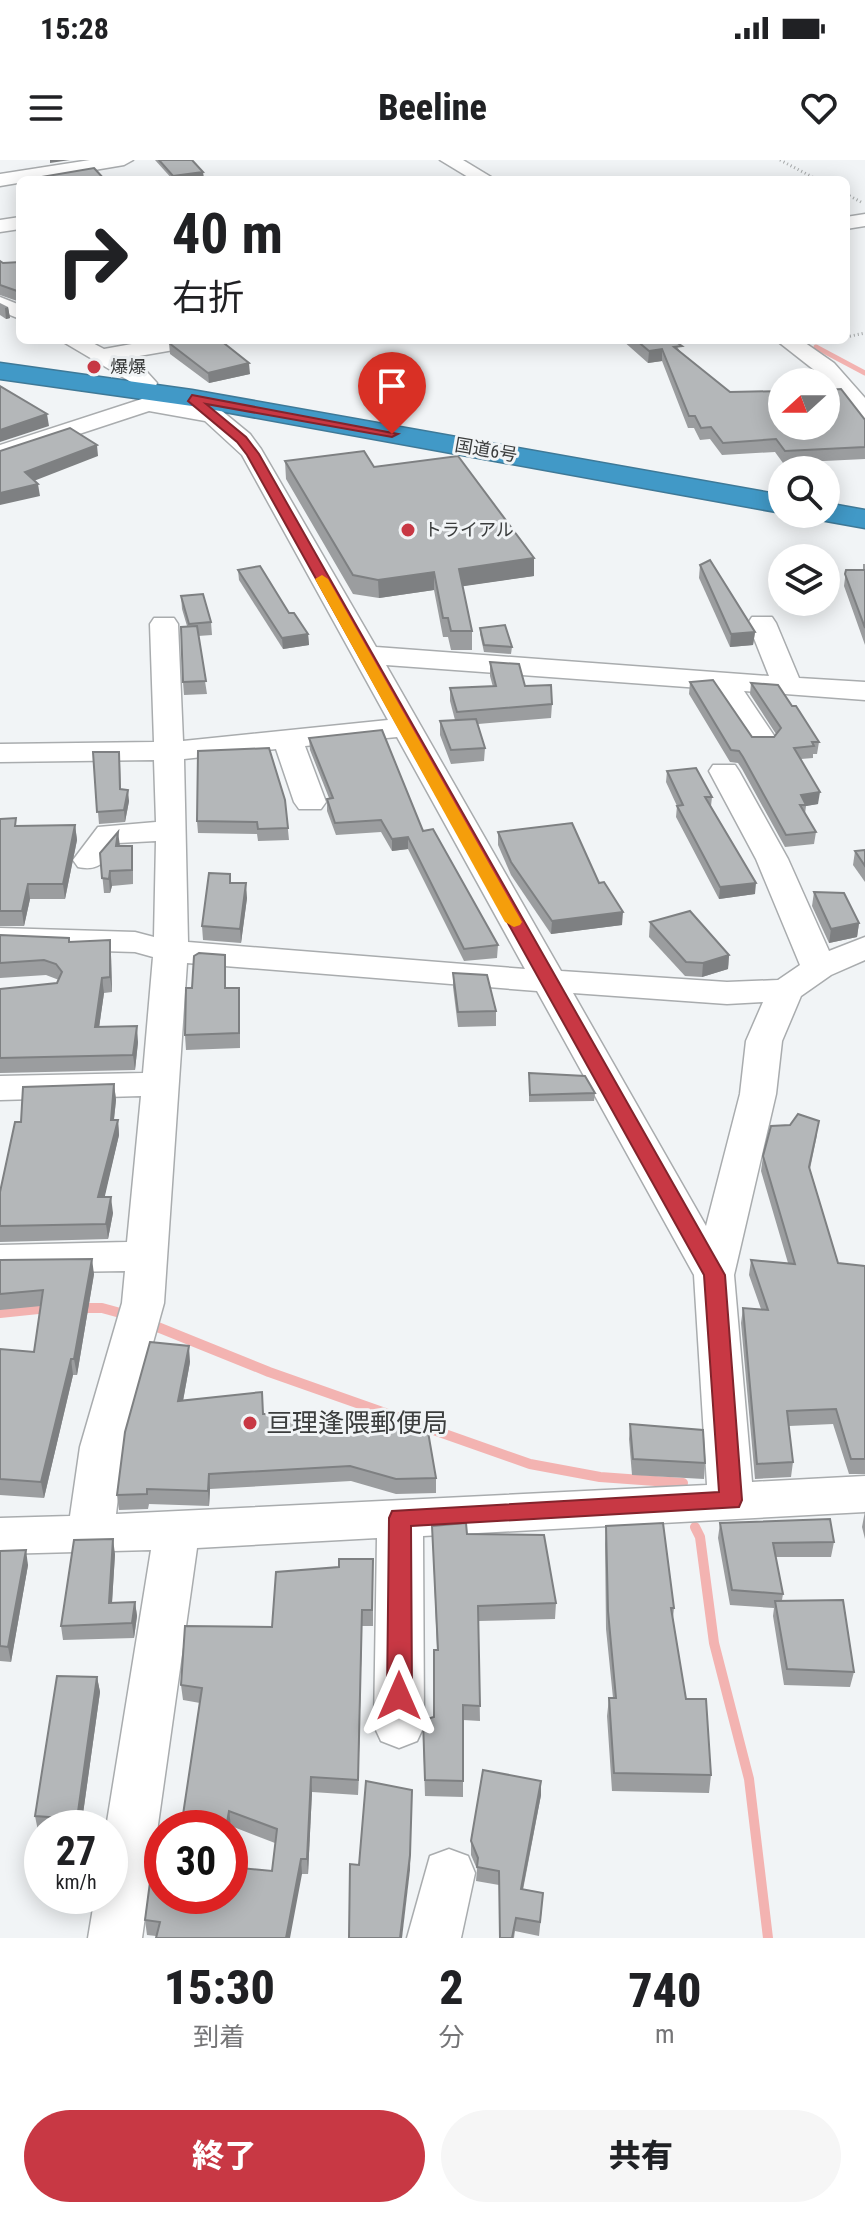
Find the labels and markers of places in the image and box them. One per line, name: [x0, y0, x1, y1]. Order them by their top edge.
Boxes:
pin: [358, 352, 426, 434]
place label: 爆爆: [110, 356, 146, 377]
marker: 爆爆: [85, 358, 103, 376]
place label: トライアル: [424, 519, 514, 540]
marker: トライアル: [399, 521, 417, 539]
place label: 亘理逢隈郵便局: [266, 1408, 448, 1438]
marker: 亘理逢隈郵便局: [241, 1414, 259, 1432]

